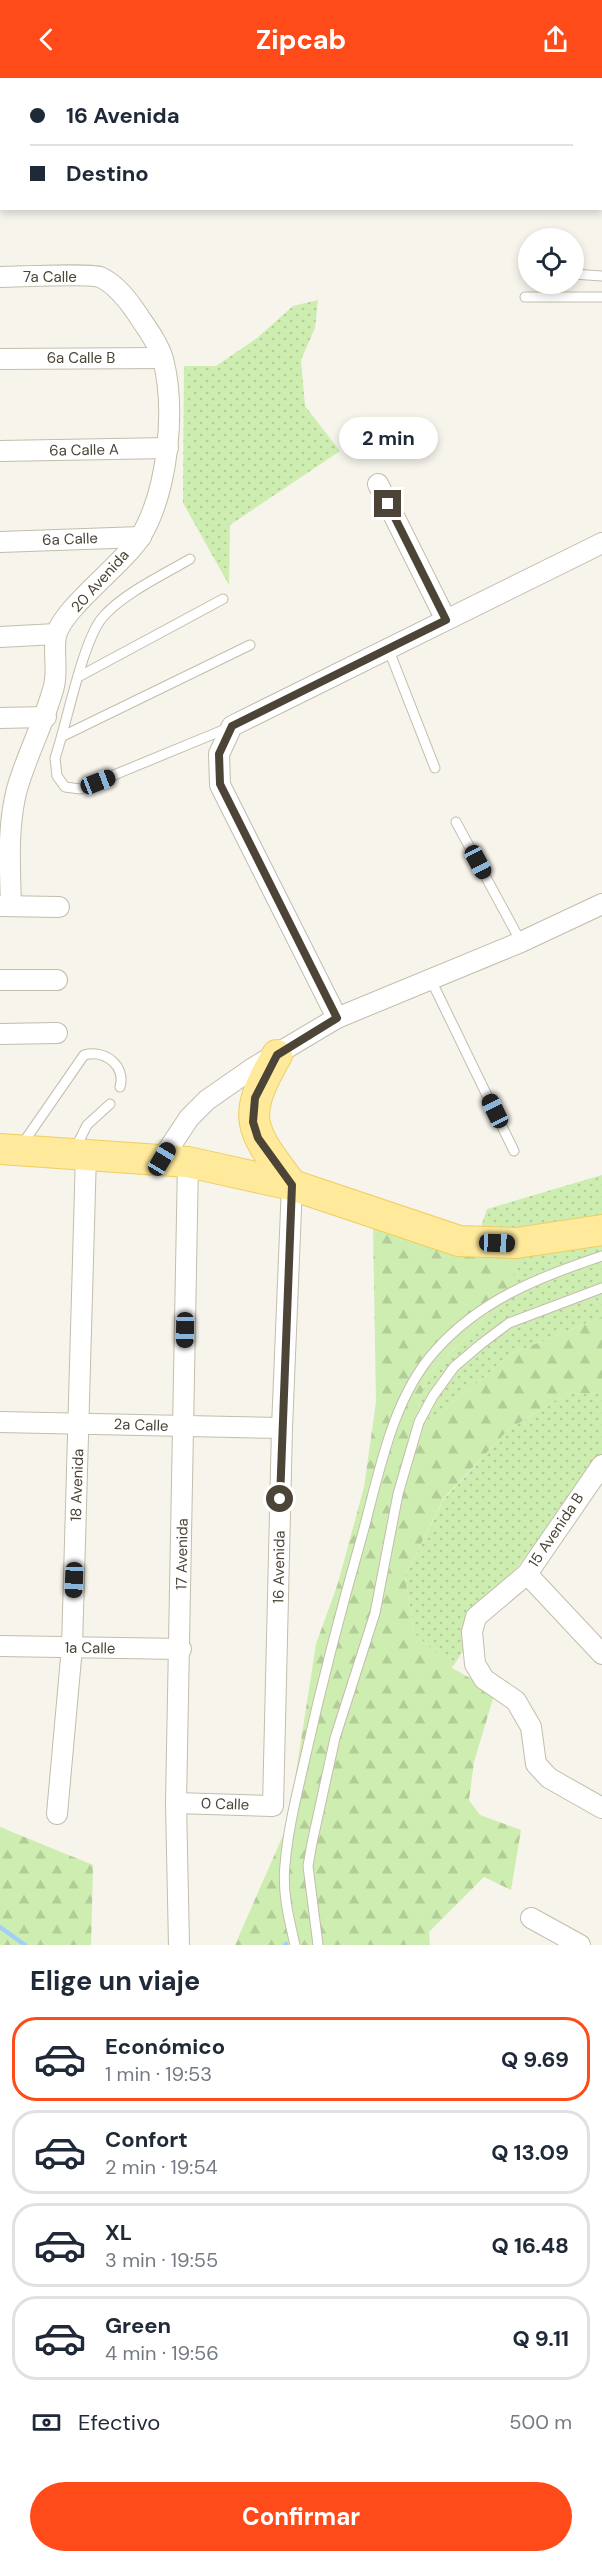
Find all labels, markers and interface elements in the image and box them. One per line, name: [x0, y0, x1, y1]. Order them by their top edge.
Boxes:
text: Zipcab: [256, 22, 346, 57]
icon: back: [30, 23, 63, 56]
icon: share: [539, 23, 572, 56]
text: 16 Avenida: [66, 101, 180, 130]
text: Destino: [66, 159, 149, 188]
map controls: [518, 228, 584, 294]
button: locate: [518, 228, 584, 294]
street label: 7a Calle: [23, 267, 77, 287]
street label: 6a Calle B: [47, 348, 115, 368]
callout: 2 min: [338, 417, 438, 459]
text: 2 min: [362, 425, 415, 451]
street label: 6a Calle A: [49, 439, 119, 461]
route end: [374, 490, 401, 517]
street label: 6a Calle: [42, 528, 98, 550]
street label: 20 Avenida: [67, 545, 133, 617]
car: [78, 767, 118, 797]
car: [462, 842, 494, 882]
car: [479, 1091, 511, 1131]
car: [145, 1139, 179, 1179]
car: [479, 1233, 515, 1253]
car: [176, 1312, 194, 1348]
street label: 2a Calle: [113, 1414, 169, 1436]
street label: 18 Avenida: [66, 1448, 88, 1522]
route start: [266, 1485, 293, 1512]
street label: 15 Avenida B: [524, 1489, 588, 1571]
street label: 17 Avenida: [171, 1518, 193, 1590]
street label: 16 Avenida: [268, 1530, 290, 1604]
car: [64, 1562, 84, 1598]
street label: 1a Calle: [64, 1638, 116, 1658]
street label: 0 Calle: [200, 1793, 250, 1815]
text: Elige un viaje: [30, 1963, 200, 1998]
icon: car: [33, 2032, 87, 2086]
text: Económico: [105, 2032, 225, 2061]
text: Q 9.69: [501, 2045, 569, 2074]
text: 1 min · 19:53: [105, 2061, 212, 2087]
icon: car: [33, 2125, 87, 2179]
text: Confort: [105, 2125, 188, 2154]
text: Q 13.09: [491, 2138, 569, 2167]
text: 2 min · 19:54: [105, 2154, 218, 2180]
icon: car: [33, 2218, 87, 2272]
text: XL: [105, 2218, 132, 2247]
text: Q 16.48: [492, 2231, 569, 2260]
text: 3 min · 19:55: [105, 2247, 218, 2273]
icon: car: [33, 2311, 87, 2365]
text: Green: [105, 2311, 171, 2340]
text: Q 9.11: [512, 2324, 569, 2353]
text: 4 min · 19:56: [105, 2340, 219, 2366]
icon: cash: [30, 2406, 63, 2439]
text: Efectivo: [78, 2408, 160, 2437]
text: 500 m: [509, 2409, 572, 2435]
button: Confirmar: [30, 2482, 572, 2551]

